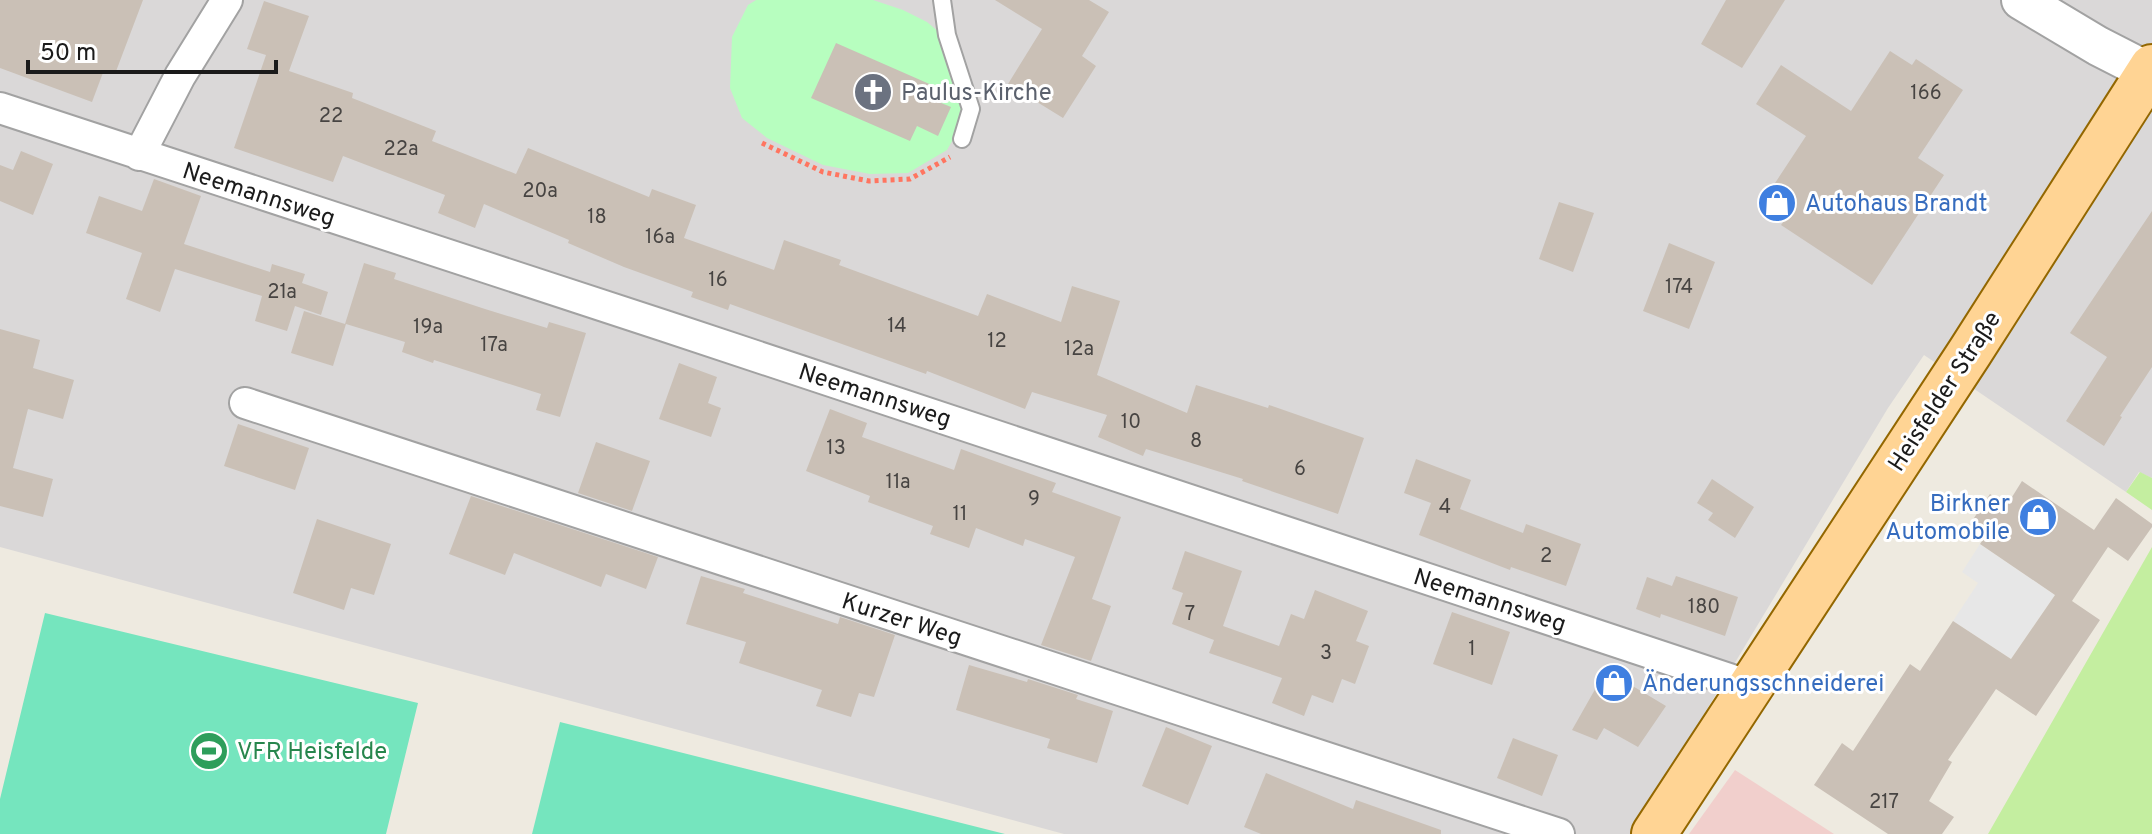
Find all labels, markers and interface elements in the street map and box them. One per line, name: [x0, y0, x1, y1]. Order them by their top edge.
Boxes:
scale bar: [28, 24, 276, 74]
text: 50 m: [40, 39, 96, 69]
church icon: Paulus-Kirche: [852, 71, 894, 113]
place label: Paulus-Kirche: [901, 79, 1052, 109]
house number: 166: [1910, 81, 1942, 107]
house number: 22: [319, 104, 343, 130]
house number: 22a: [384, 137, 419, 163]
street label: Neemannsweg: [178, 157, 339, 235]
house number: 20a: [522, 179, 558, 205]
shop icon: Autohaus Brandt: [1756, 182, 1798, 224]
place label: Autohaus Brandt: [1805, 190, 1988, 220]
house number: 18: [587, 205, 607, 231]
house number: 16a: [645, 225, 675, 251]
house number: 16: [708, 268, 728, 294]
house number: 174: [1665, 275, 1693, 301]
house number: 21a: [267, 280, 297, 306]
street label: Heisfelder Straße: [1883, 306, 2009, 478]
house number: 14: [887, 314, 907, 340]
house number: 19a: [413, 315, 443, 341]
house number: 12: [987, 329, 1007, 355]
house number: 17a: [480, 333, 508, 359]
house number: 12a: [1064, 337, 1094, 363]
street label: Neemannsweg: [794, 358, 955, 436]
house number: 10: [1121, 410, 1141, 436]
house number: 8: [1190, 429, 1202, 455]
house number: 13: [826, 436, 846, 462]
house number: 6: [1294, 457, 1306, 483]
house number: 11a: [886, 470, 910, 496]
house number: 9: [1028, 487, 1040, 513]
place label: Birkner Automobile: [1885, 490, 2010, 548]
house number: 4: [1439, 495, 1451, 521]
shop icon: Birkner Automobile: [2017, 496, 2059, 538]
house number: 11: [953, 502, 967, 528]
house number: 2: [1540, 544, 1552, 570]
street label: Neemannsweg: [1409, 563, 1570, 641]
street label: Kurzer Weg: [838, 587, 965, 654]
house number: 180: [1688, 595, 1720, 621]
house number: 7: [1185, 602, 1195, 628]
house number: 1: [1468, 637, 1476, 663]
house number: 3: [1320, 641, 1332, 667]
shop icon: Änderungsschneiderei: [1593, 662, 1635, 704]
place label: Änderungsschneiderei: [1642, 669, 1884, 700]
sports icon: VFR Heisfelde: [188, 730, 230, 772]
place label: VFR Heisfelde: [237, 738, 387, 768]
house number: 217: [1869, 790, 1899, 816]

